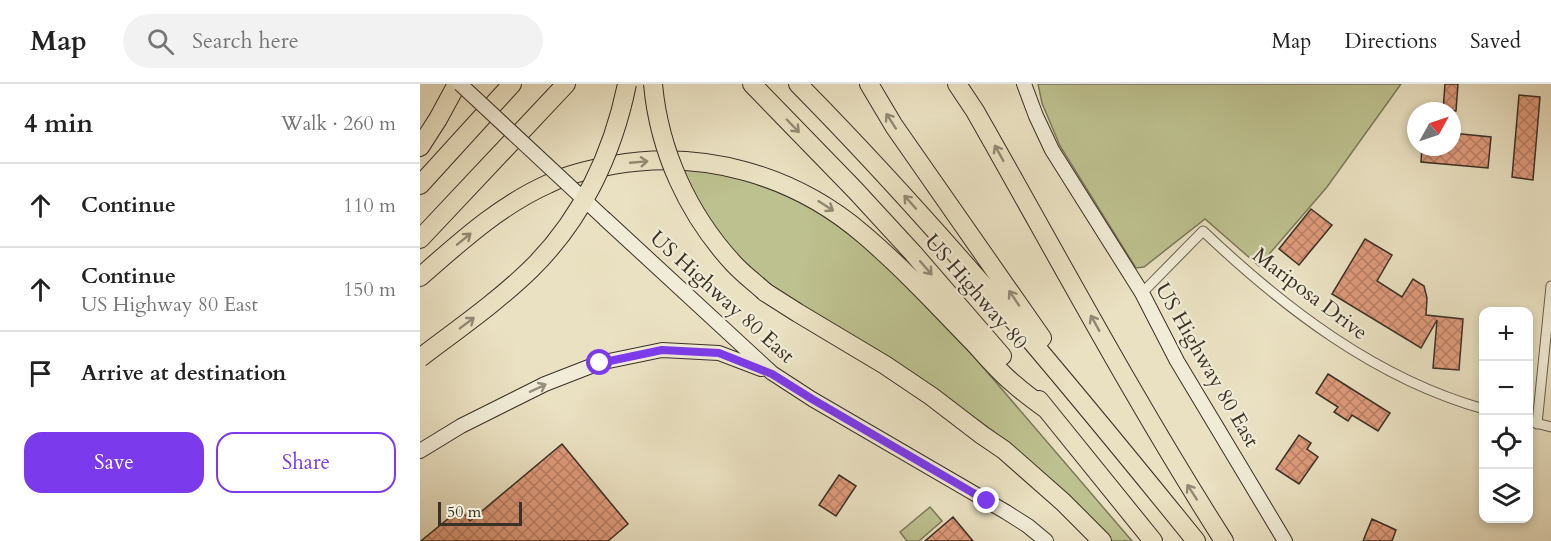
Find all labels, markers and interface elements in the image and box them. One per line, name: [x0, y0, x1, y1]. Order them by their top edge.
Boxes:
search box: [123, 14, 543, 68]
text: Map: [30, 22, 87, 60]
icon: search: [144, 25, 177, 58]
text: Search here: [192, 26, 299, 56]
text: Map: [1271, 27, 1311, 56]
text: Directions: [1344, 27, 1437, 56]
text: Saved: [1470, 27, 1521, 56]
north arrow: [1407, 102, 1461, 156]
text: 4 min: [24, 106, 93, 141]
text: Walk · 260 m: [281, 110, 396, 137]
one-way arrow: [885, 113, 897, 129]
one-way arrow: [786, 118, 800, 133]
one-way arrow: [993, 145, 1005, 162]
one-way arrow: [629, 156, 649, 167]
icon: ahead: [24, 189, 57, 222]
text: Continue: [81, 190, 176, 220]
text: 110 m: [343, 192, 396, 219]
one-way arrow: [903, 195, 917, 210]
one-way arrow: [817, 200, 834, 213]
street label: US Highway 80 East: [643, 224, 801, 370]
street label: US Highway 80: [918, 228, 1034, 356]
one-way arrow: [456, 232, 472, 245]
street label: Mariposa Drive: [1246, 241, 1374, 347]
one-way arrow: [919, 260, 933, 275]
text: Continue: [81, 261, 176, 291]
icon: ahead: [24, 273, 57, 306]
text: 150 m: [343, 276, 396, 303]
street label: US Highway 80 East: [1148, 277, 1266, 453]
one-way arrow: [1008, 290, 1020, 307]
text: US Highway 80 East: [81, 291, 258, 318]
map controls: [1479, 307, 1533, 523]
button: +: [1479, 307, 1533, 361]
one-way arrow: [1089, 315, 1101, 332]
one-way arrow: [458, 316, 474, 329]
route start: [586, 349, 612, 375]
icon: arrive: [24, 357, 57, 390]
text: Arrive at destination: [81, 358, 286, 388]
button: −: [1479, 361, 1533, 415]
one-way arrow: [529, 381, 547, 393]
button: locate: [1479, 415, 1533, 469]
button: Save: [24, 432, 204, 493]
button: Share: [216, 432, 396, 493]
button: layers: [1479, 469, 1533, 523]
one-way arrow: [1186, 484, 1198, 501]
route end: [973, 487, 999, 513]
scale bar: [438, 499, 522, 526]
text: 50 m: [447, 501, 481, 523]

